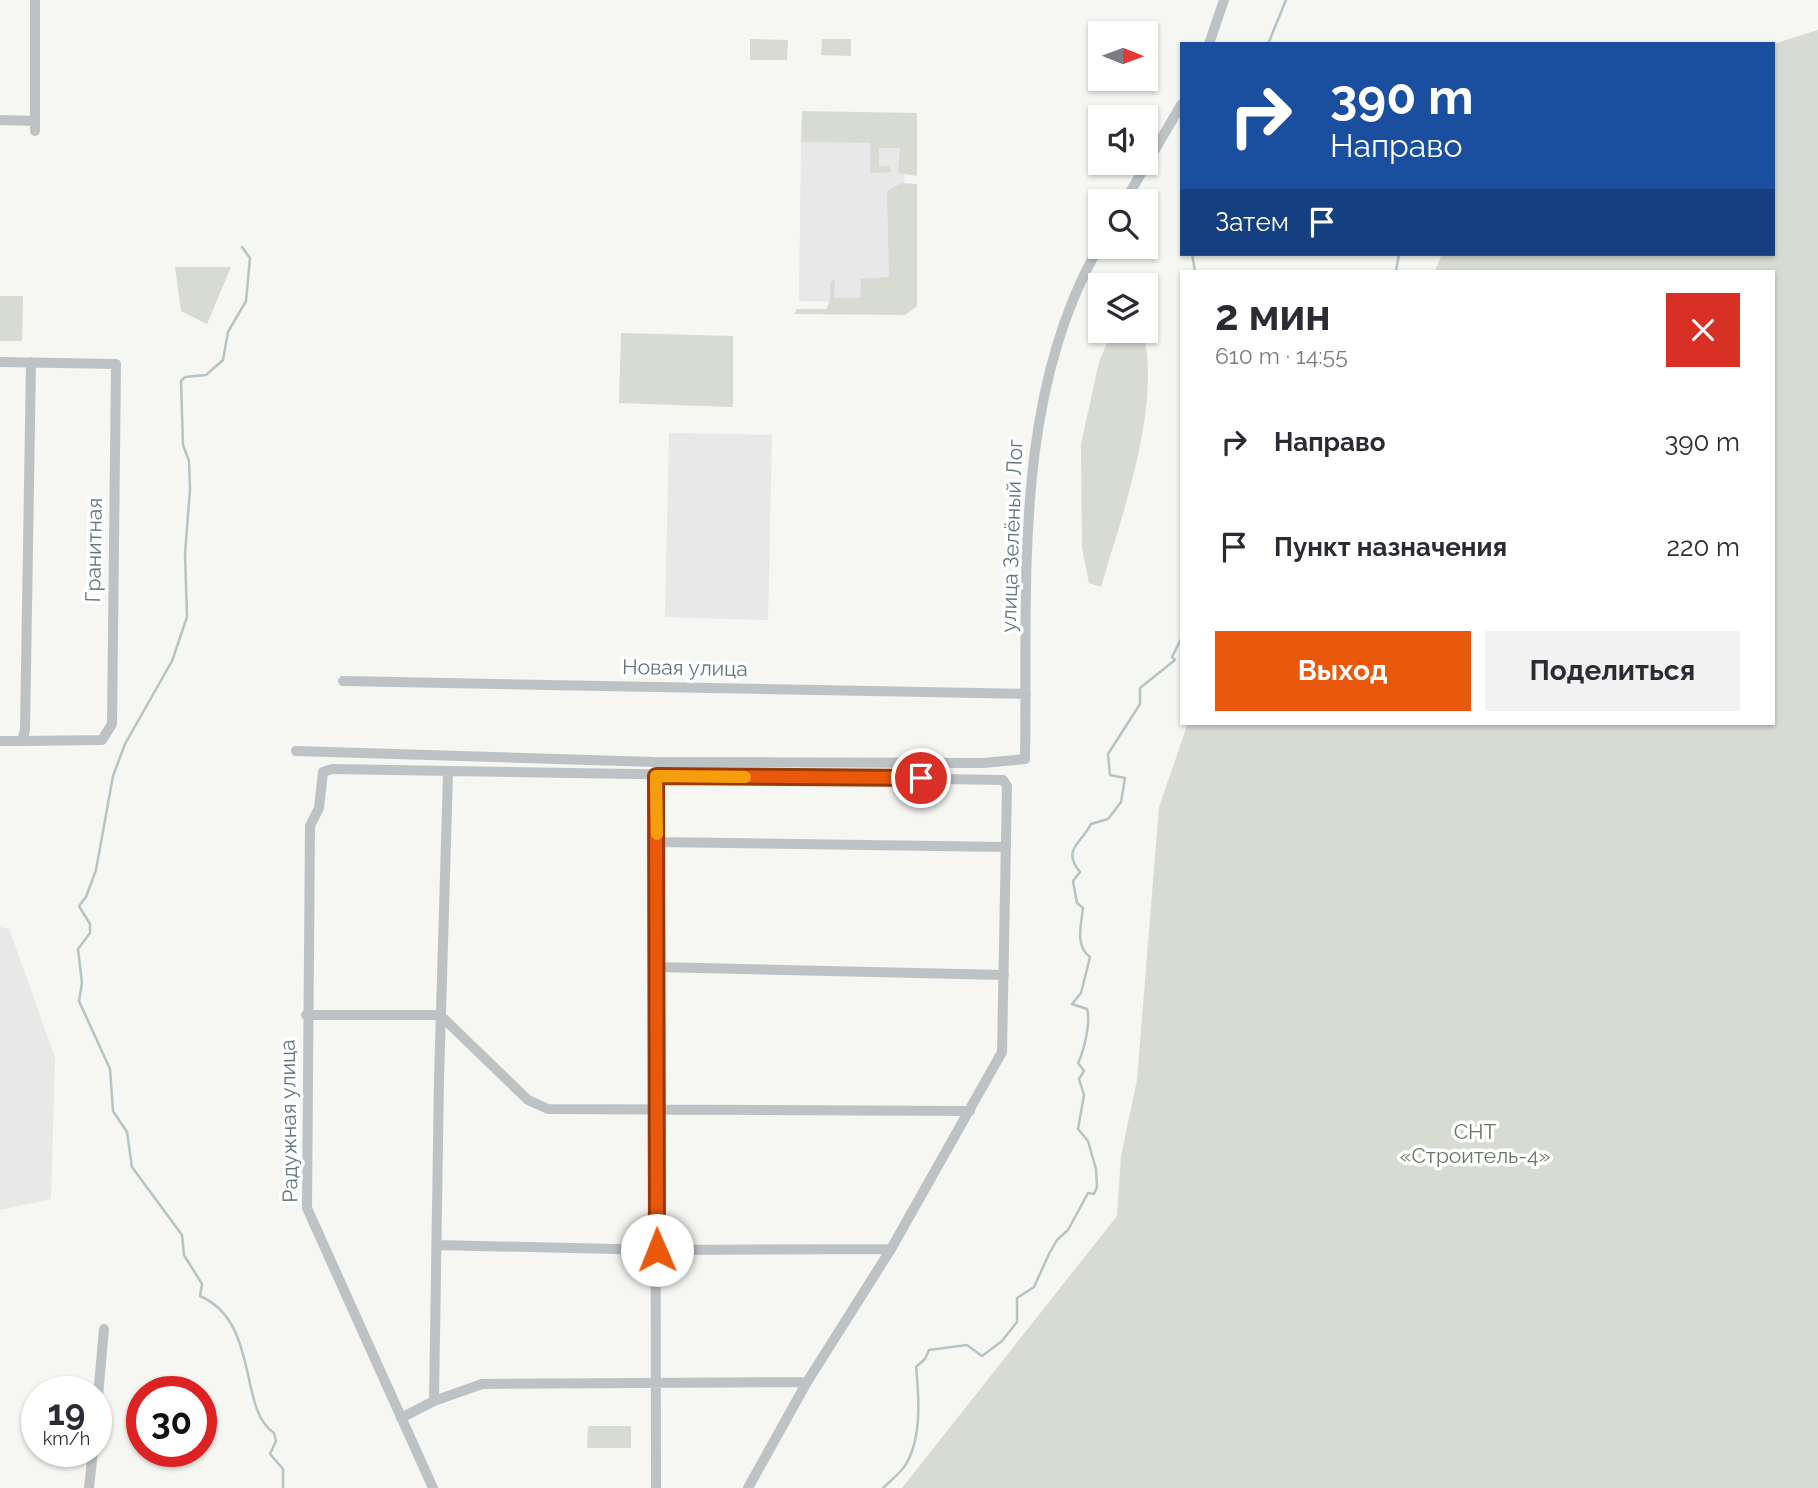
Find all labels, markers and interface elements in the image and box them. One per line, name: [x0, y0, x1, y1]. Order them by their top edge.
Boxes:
north arrow: [1088, 21, 1158, 91]
map controls: [1088, 21, 1158, 343]
text: 390 m: [1330, 68, 1474, 125]
icon: right: [1215, 70, 1306, 161]
button: sound: [1088, 105, 1158, 175]
text: Направо: [1330, 127, 1462, 164]
button: search: [1088, 189, 1158, 259]
icon: arrive: [1303, 203, 1341, 241]
text: Затем: [1215, 207, 1289, 237]
button: layers: [1088, 273, 1158, 343]
text: 2 мин: [1215, 291, 1331, 340]
button: close: [1666, 293, 1740, 367]
text: 610 m · 14:55: [1215, 342, 1348, 369]
icon: right: [1215, 423, 1253, 461]
text: Направо: [1274, 427, 1385, 457]
text: 390 m: [1664, 427, 1740, 457]
street label: улица Зелёный Лог: [996, 438, 1027, 633]
street label: Гранитная: [80, 498, 107, 602]
icon: arrive: [1215, 528, 1253, 566]
text: Пункт назначения: [1274, 532, 1507, 562]
text: 220 m: [1666, 532, 1740, 562]
button: Выход: [1215, 631, 1471, 711]
button: Поделиться: [1485, 631, 1740, 711]
street label: Новая улица: [622, 654, 748, 681]
pin: [891, 748, 951, 808]
icon: arrive: [902, 759, 940, 797]
street label: Радужная улица: [275, 1039, 302, 1203]
park label: СНТ «Строитель-4»: [1399, 1119, 1551, 1168]
position arrow: [620, 1213, 694, 1287]
speed limit sign: 30: [126, 1376, 217, 1467]
text: 19: [48, 1392, 85, 1433]
text: km/h: [43, 1428, 90, 1449]

